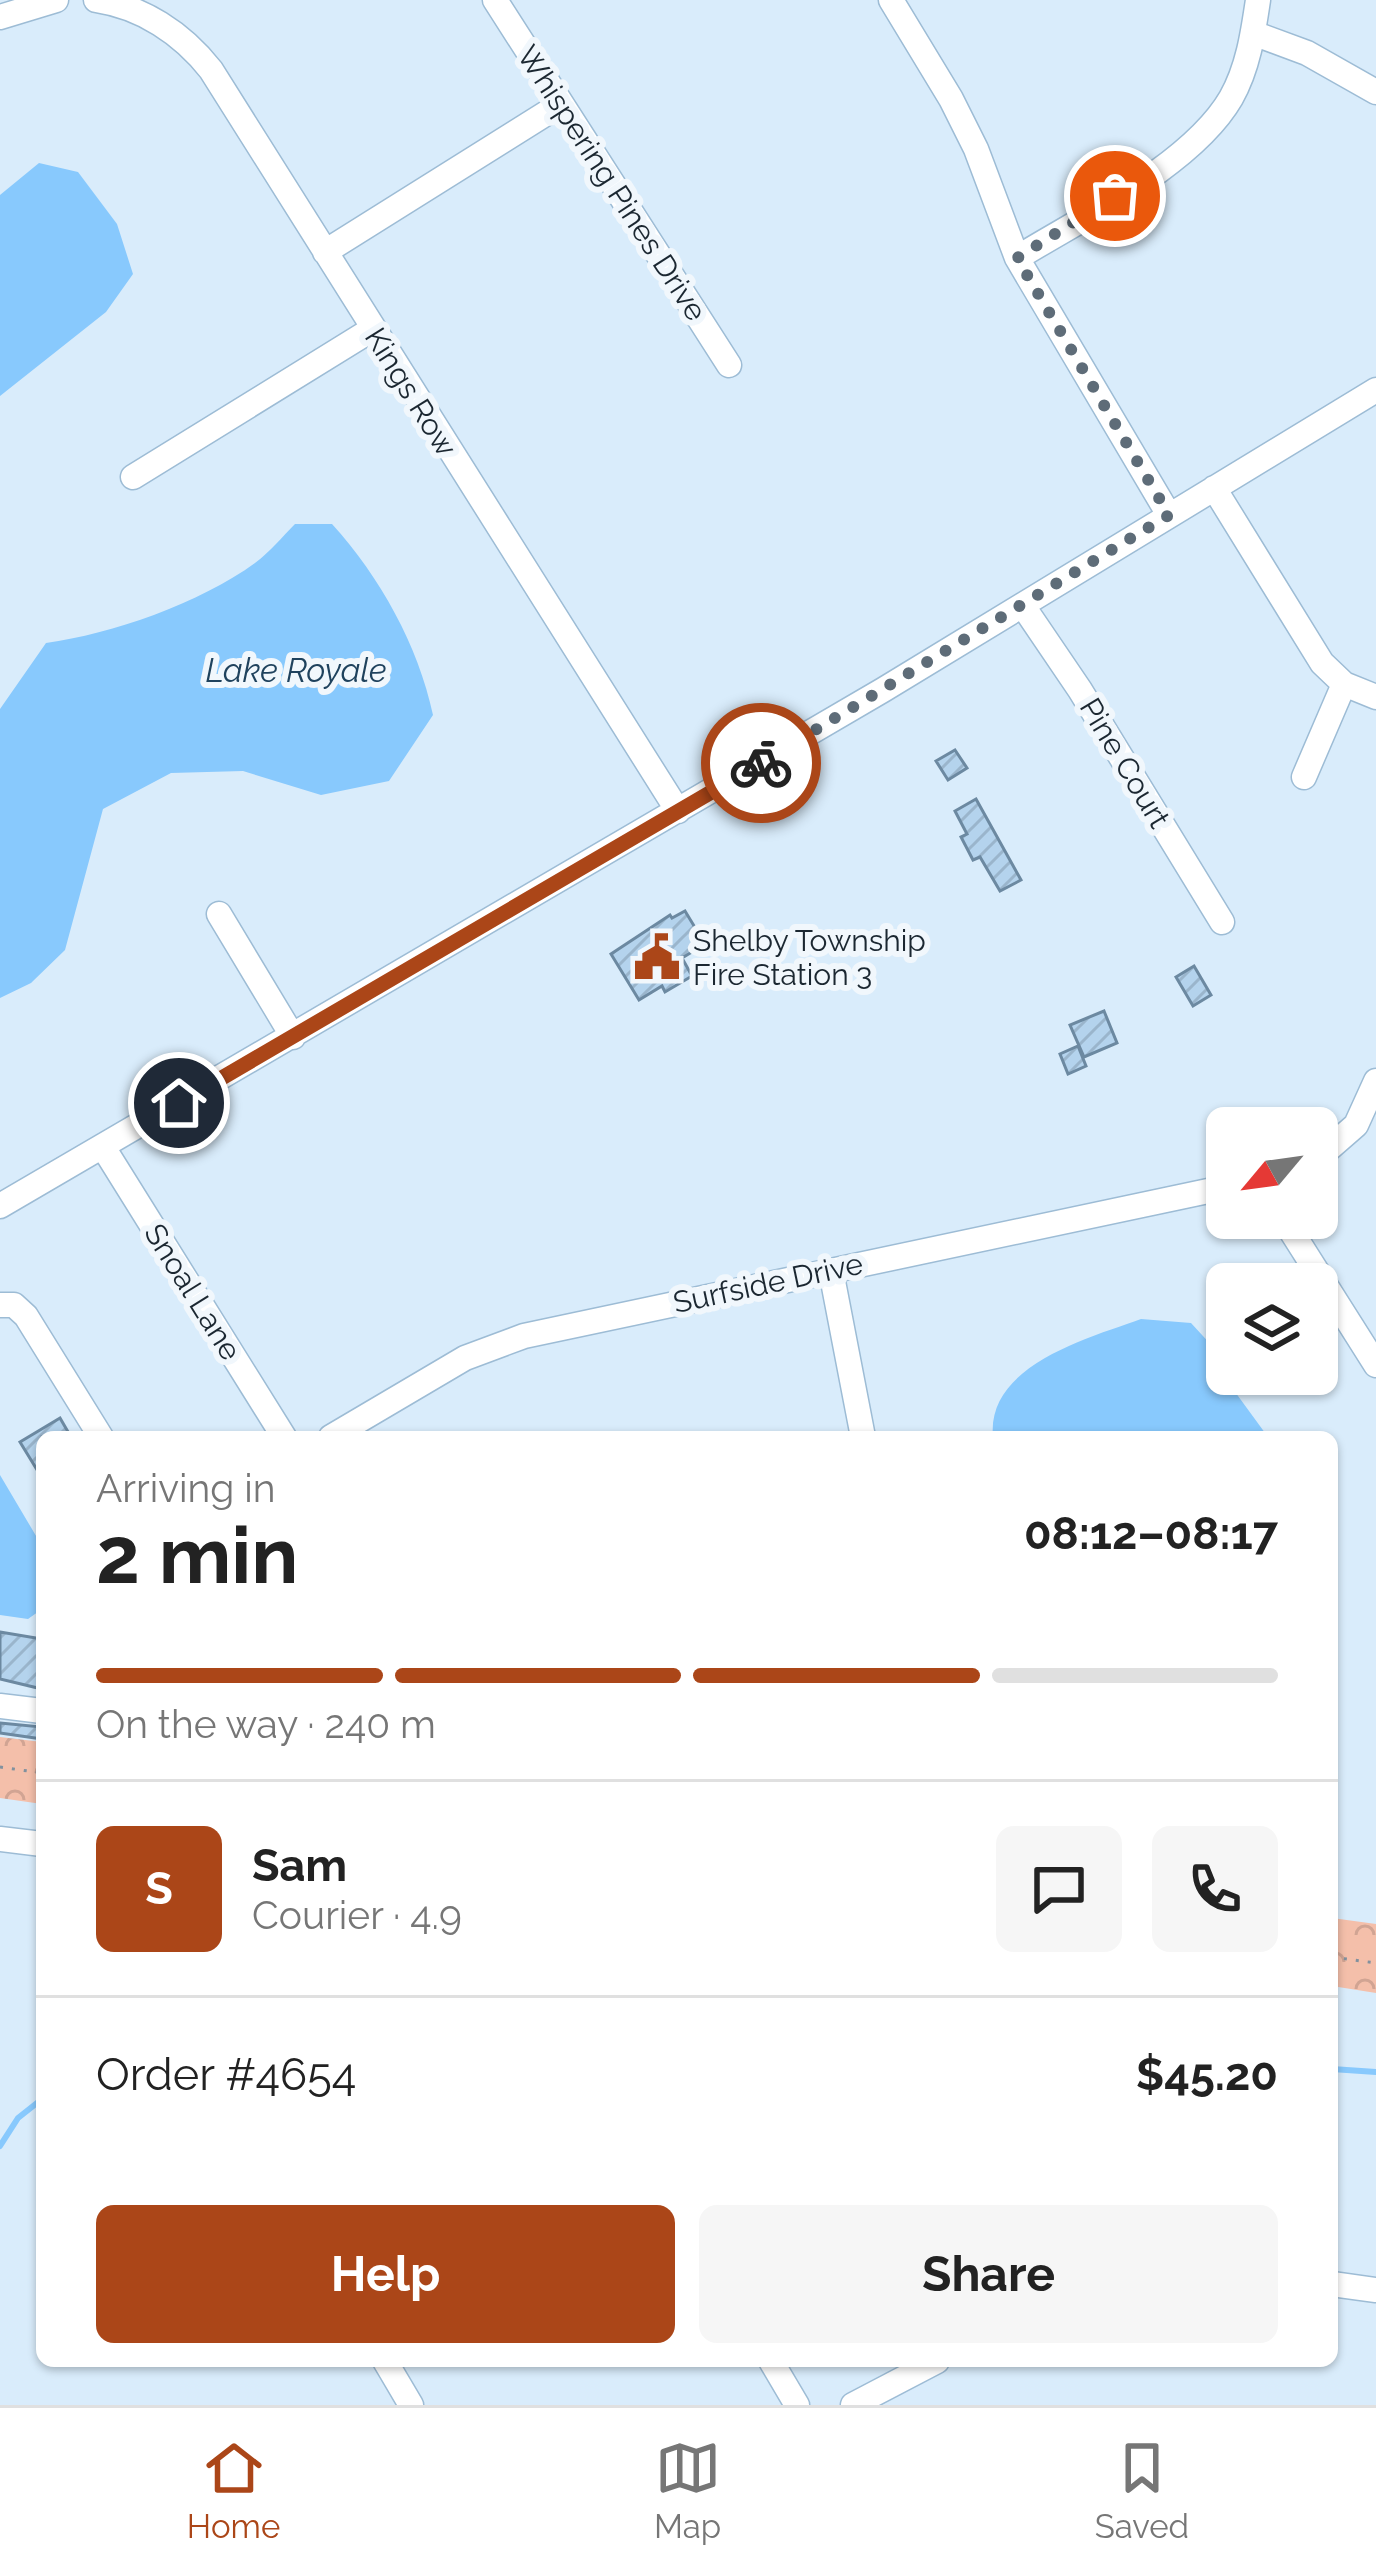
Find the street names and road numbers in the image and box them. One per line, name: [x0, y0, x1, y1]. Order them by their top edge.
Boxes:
street label: Whispering Pines Drive: [510, 39, 714, 327]
street label: Kings Row: [358, 321, 464, 463]
street label: Pine Court: [1073, 692, 1177, 834]
street label: Snoal Lane: [137, 1218, 249, 1366]
street label: Surfside Drive: [670, 1246, 866, 1320]

